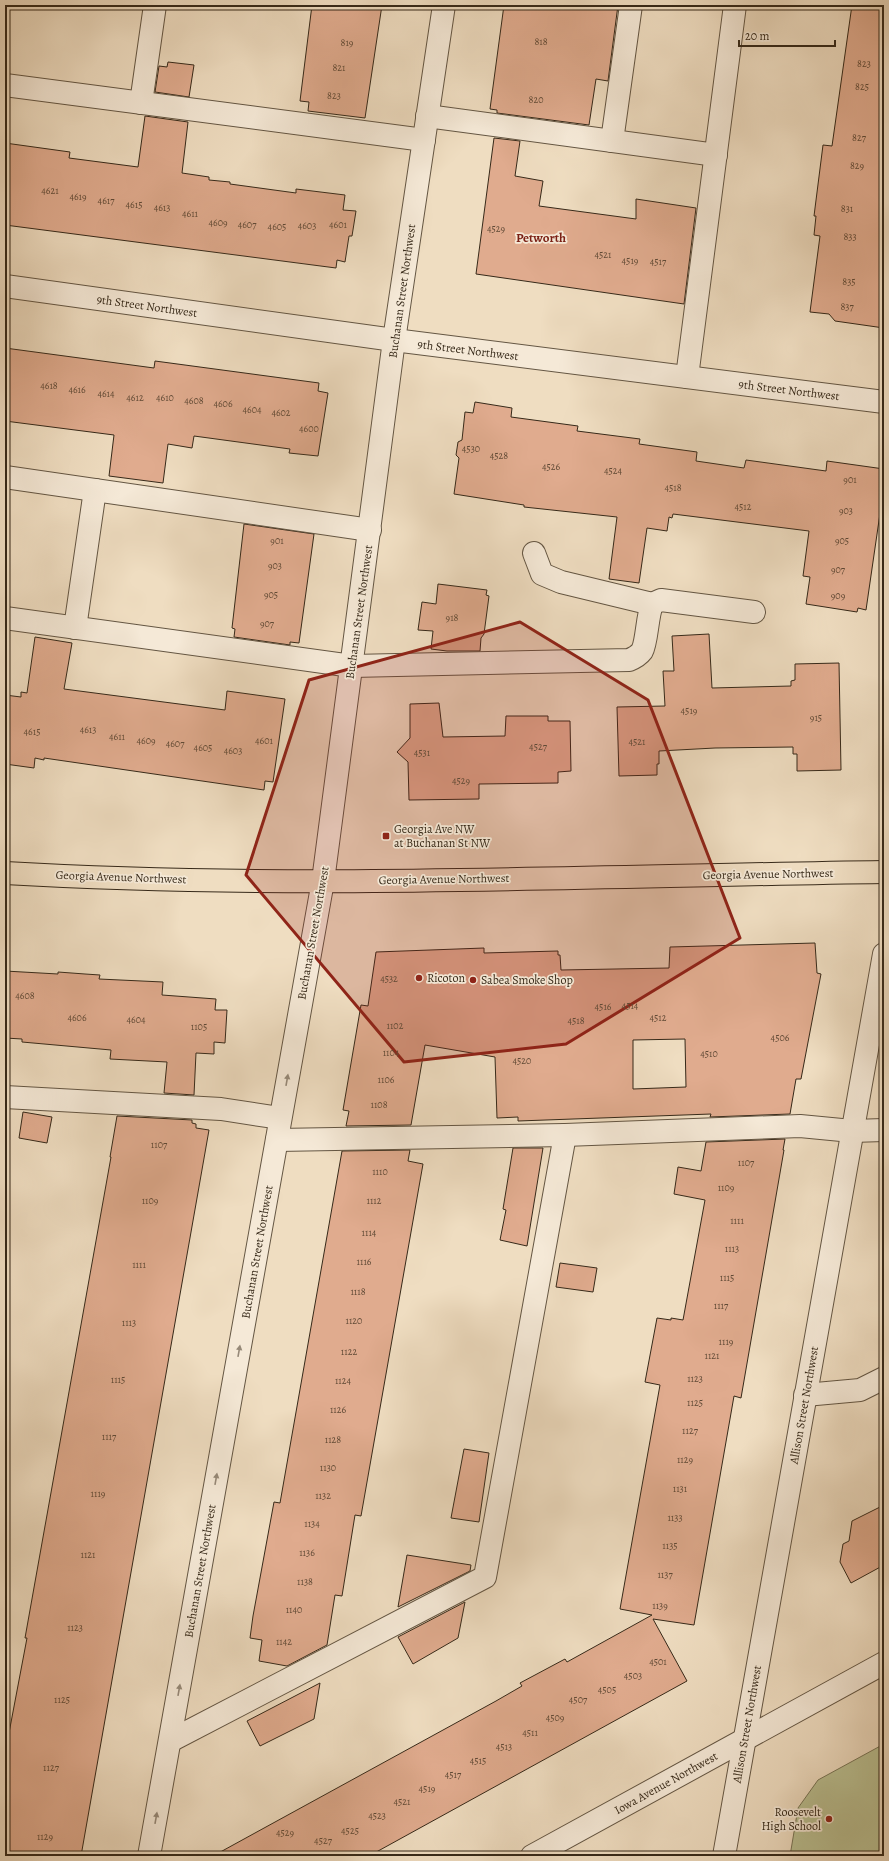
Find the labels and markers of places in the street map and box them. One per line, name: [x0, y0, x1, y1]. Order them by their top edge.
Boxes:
place label: Georgia Ave NW at Buchanan St NW: [394, 821, 491, 851]
marker: Georgia Ave NW at Buchanan St NW: [381, 831, 391, 841]
place label: Ricoton: [427, 970, 465, 986]
place label: Sabea Smoke Shop: [481, 972, 573, 988]
marker: Ricoton: [414, 973, 424, 983]
marker: Sabea Smoke Shop: [468, 975, 478, 985]
place label: Roosevelt High School: [761, 1804, 821, 1834]
marker: Roosevelt High School: [824, 1814, 834, 1824]

